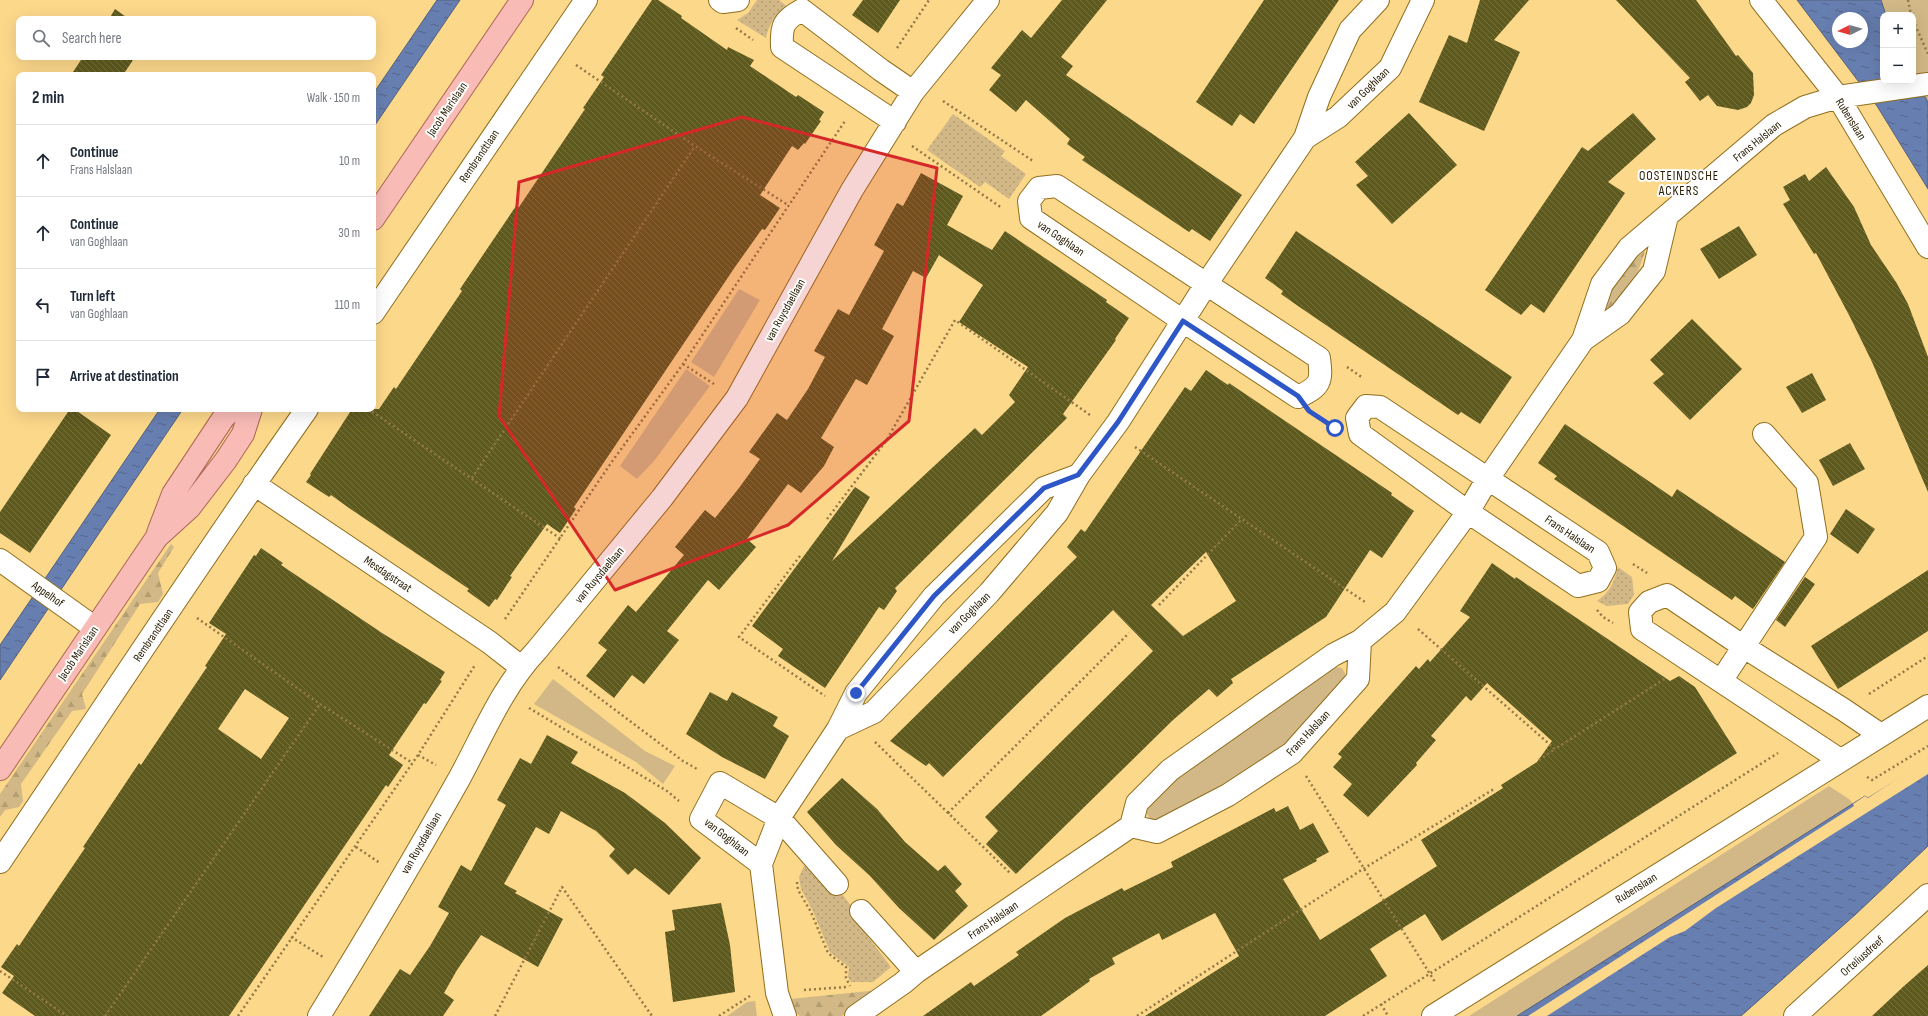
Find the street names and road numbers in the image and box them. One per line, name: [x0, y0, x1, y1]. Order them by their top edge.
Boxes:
street label: van Goghlaan: [1344, 64, 1393, 112]
street label: Jacob Marislaan: [423, 79, 471, 140]
street label: Rubenslaan: [1832, 96, 1869, 143]
street label: Frans Halslaan: [1730, 117, 1784, 165]
street label: Rembrandtlaan: [456, 127, 503, 186]
street label: van Goghlaan: [1034, 217, 1087, 260]
street label: van Ruysdaellaan: [762, 276, 809, 344]
street label: Frans Halslaan: [1542, 512, 1598, 557]
street label: van Ruysdaellaan: [571, 544, 627, 607]
street label: Mesdagstraat: [361, 553, 415, 596]
street label: Appelhof: [28, 577, 67, 611]
street label: van Goghlaan: [945, 589, 994, 638]
street label: Rembrandtlaan: [130, 606, 177, 665]
street label: Jacob Marislaan: [54, 623, 102, 684]
street label: Frans Halslaan: [1283, 707, 1334, 760]
street label: van Ruysdaellaan: [398, 810, 445, 877]
street label: van Goghlaan: [701, 815, 752, 860]
street label: Rubenslaan: [1613, 870, 1660, 907]
street label: Frans Halslaan: [965, 898, 1021, 943]
street label: Orteliusdreef: [1838, 933, 1888, 980]

